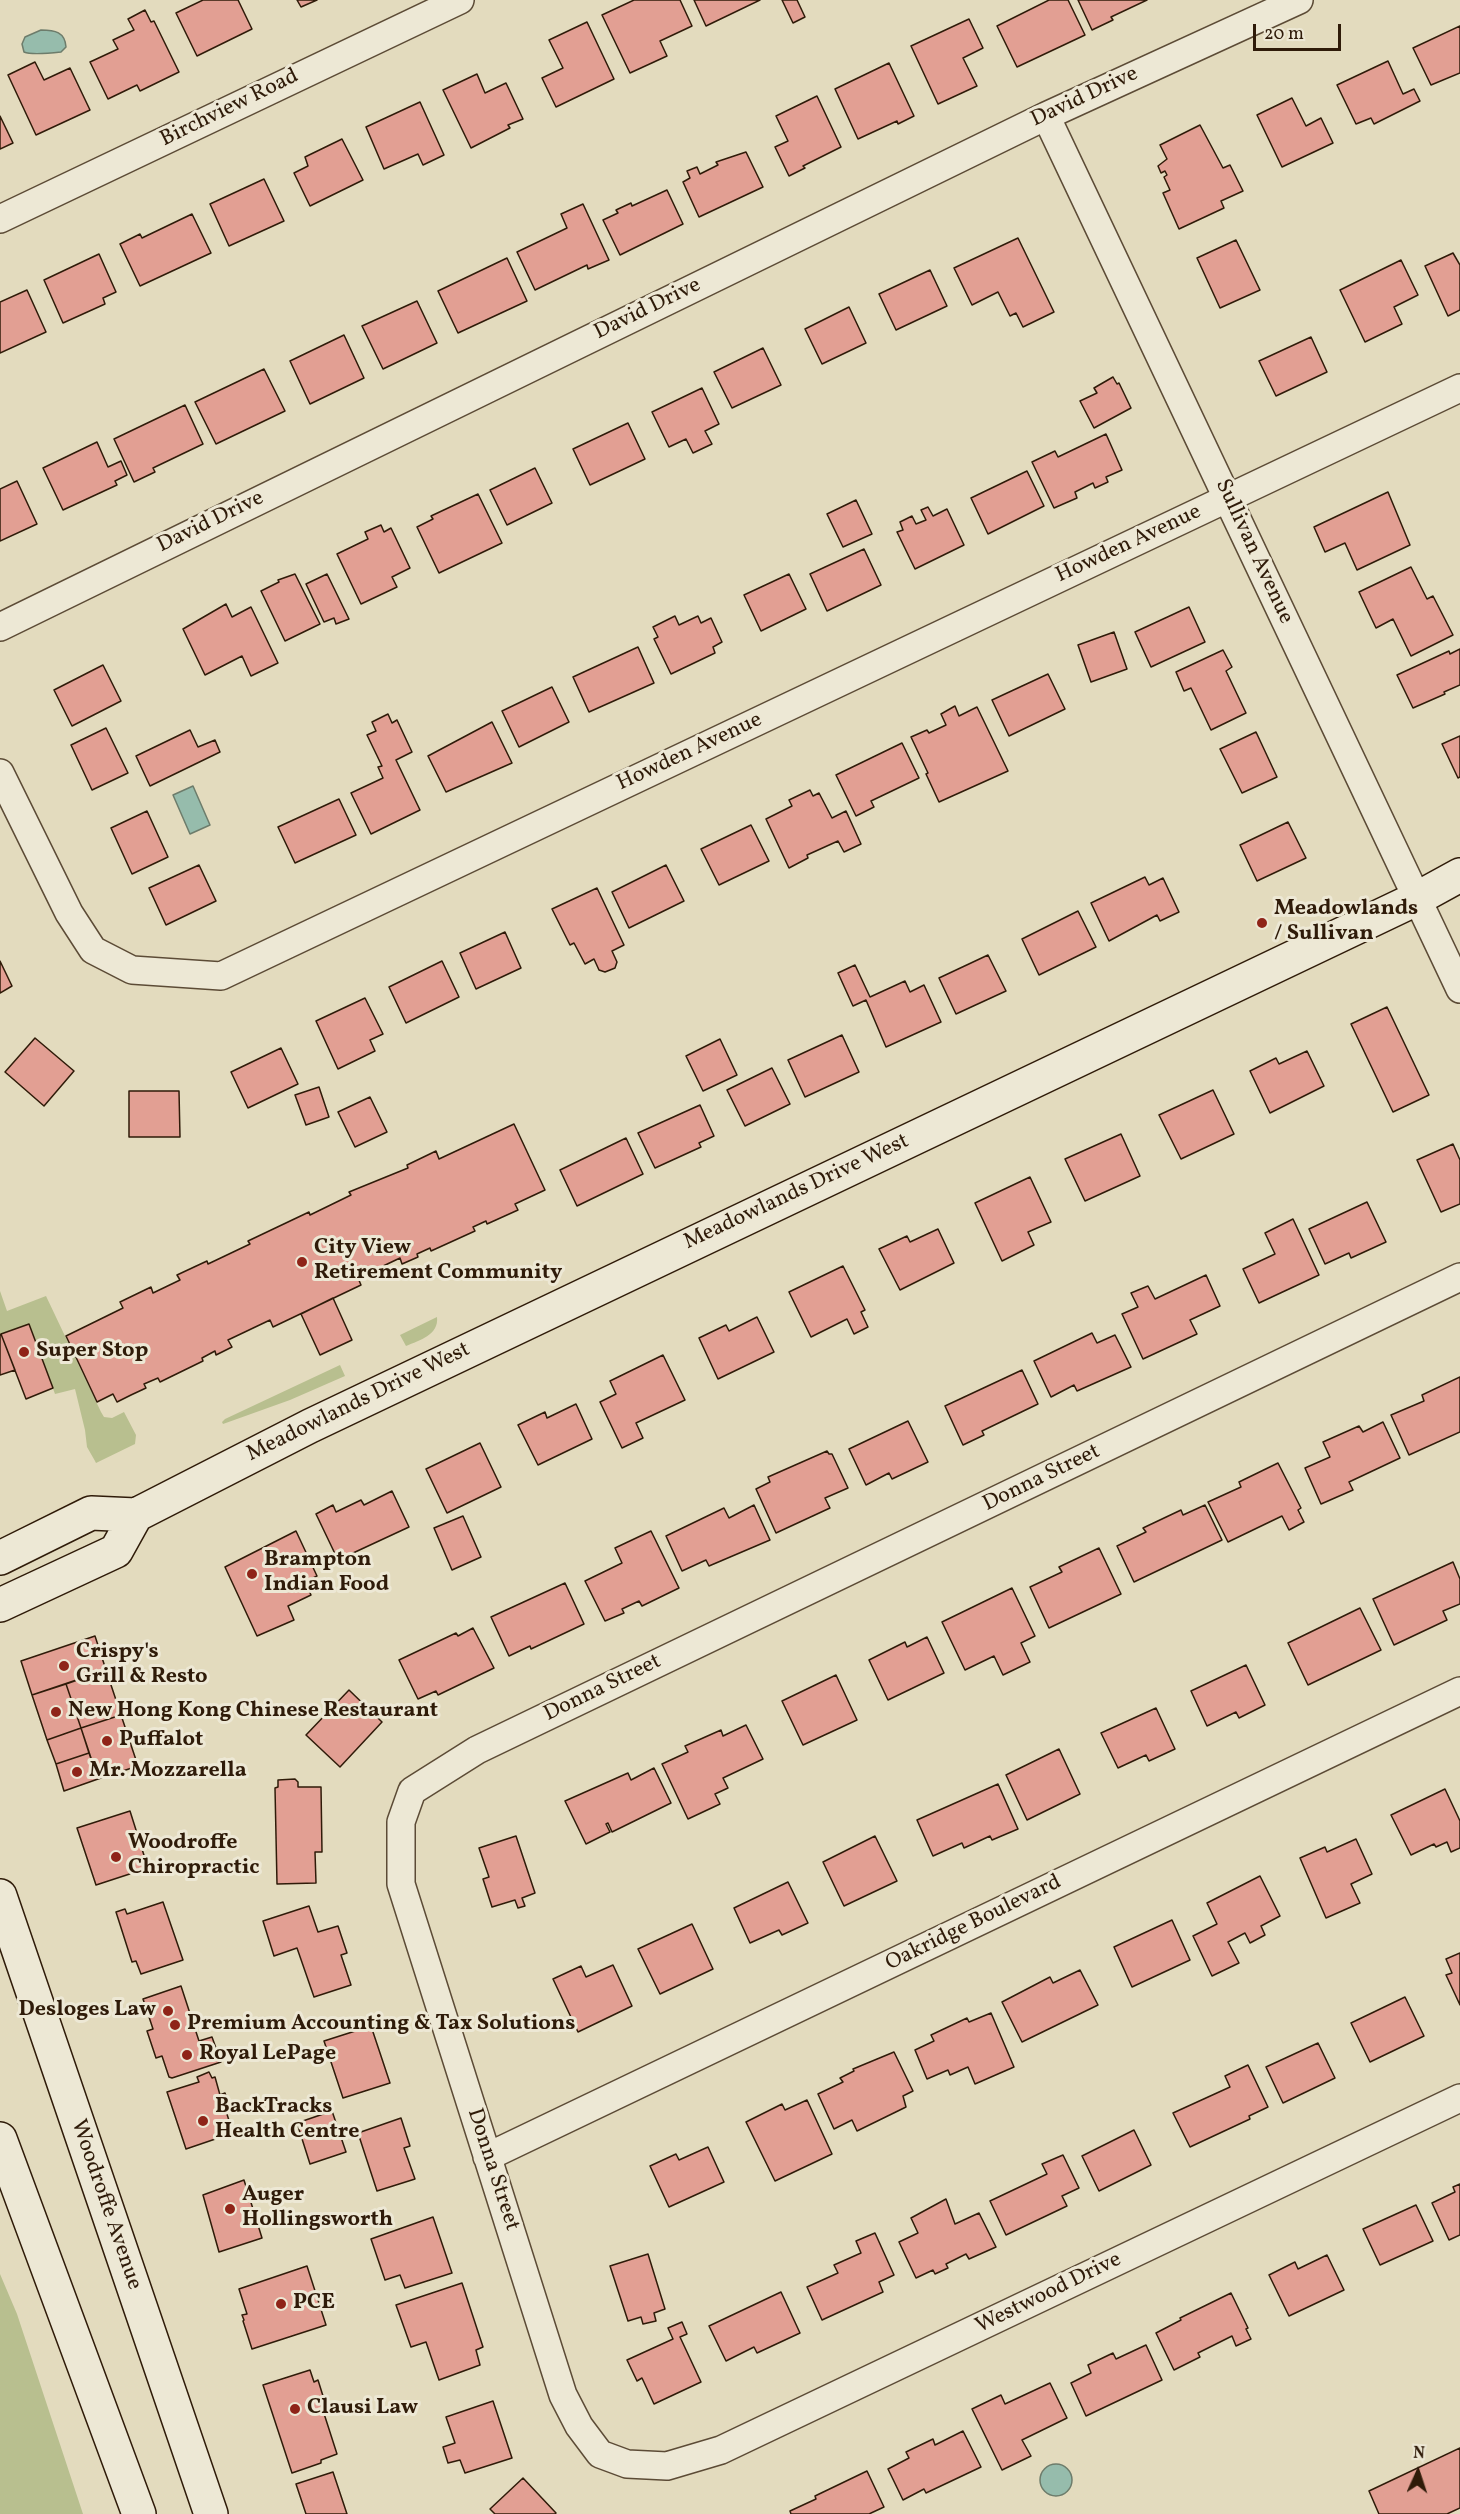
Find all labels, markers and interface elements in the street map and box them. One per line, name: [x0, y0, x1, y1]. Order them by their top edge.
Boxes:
scale bar: [1256, 12, 1344, 50]
text: 20 m: [1264, 22, 1304, 47]
street label: David Drive: [1027, 62, 1143, 134]
street label: Birchview Road: [157, 64, 303, 154]
street label: David Drive: [590, 273, 706, 347]
street label: Sullivan Avenue: [1208, 476, 1298, 628]
street label: David Drive: [153, 486, 269, 560]
street label: Howden Avenue: [1052, 500, 1206, 590]
street label: Howden Avenue: [613, 708, 767, 798]
place label: Meadowlands / Sullivan: [1274, 897, 1418, 948]
marker: Meadowlands / Sullivan: [1255, 916, 1269, 930]
street label: Meadowlands Drive West: [680, 1129, 914, 1257]
place label: City View Retirement Community: [314, 1236, 562, 1288]
marker: City View Retirement Community: [295, 1255, 309, 1269]
street label: Meadowlands Drive West: [243, 1337, 475, 1469]
place label: Super Stop: [36, 1339, 148, 1365]
marker: Super Stop: [17, 1345, 31, 1359]
street label: Donna Street: [979, 1439, 1105, 1519]
place label: Brampton Indian Food: [264, 1548, 389, 1600]
marker: Brampton Indian Food: [245, 1567, 259, 1581]
place label: Crispy's Grill & Resto: [76, 1640, 208, 1692]
street label: Donna Street: [540, 1649, 666, 1729]
marker: Crispy's Grill & Resto: [57, 1659, 71, 1673]
place label: New Hong Kong Chinese Restaurant: [68, 1699, 438, 1725]
marker: New Hong Kong Chinese Restaurant: [49, 1705, 63, 1719]
place label: Puffalot: [119, 1728, 203, 1754]
marker: Puffalot: [100, 1734, 114, 1748]
place label: Mr. Mozzarella: [89, 1759, 247, 1785]
marker: Mr. Mozzarella: [70, 1765, 84, 1779]
place label: Woodroffe Chiropractic: [128, 1831, 259, 1882]
marker: Woodroffe Chiropractic: [109, 1850, 123, 1864]
street label: Oakridge Boulevard: [882, 1870, 1066, 1978]
place label: Desloges Law: [19, 1998, 156, 2024]
marker: Desloges Law: [161, 2004, 175, 2018]
place label: Premium Accounting & Tax Solutions: [187, 2012, 575, 2038]
marker: Premium Accounting & Tax Solutions: [168, 2018, 182, 2032]
place label: Royal LePage: [199, 2042, 336, 2068]
marker: Royal LePage: [180, 2048, 194, 2062]
place label: BackTracks Health Centre: [215, 2095, 360, 2146]
street label: Donna Street: [460, 2106, 524, 2234]
marker: BackTracks Health Centre: [196, 2114, 210, 2128]
street label: Woodroffe Avenue: [63, 2116, 147, 2294]
place label: Auger Hollingsworth: [242, 2183, 393, 2234]
marker: Auger Hollingsworth: [223, 2202, 237, 2216]
street label: Westwood Drive: [972, 2247, 1126, 2341]
place label: PCE: [293, 2291, 335, 2317]
marker: PCE: [274, 2297, 288, 2311]
place label: Clausi Law: [307, 2396, 418, 2422]
marker: Clausi Law: [288, 2402, 302, 2416]
north arrow: [1388, 2442, 1448, 2502]
text: N: [1413, 2443, 1425, 2465]

